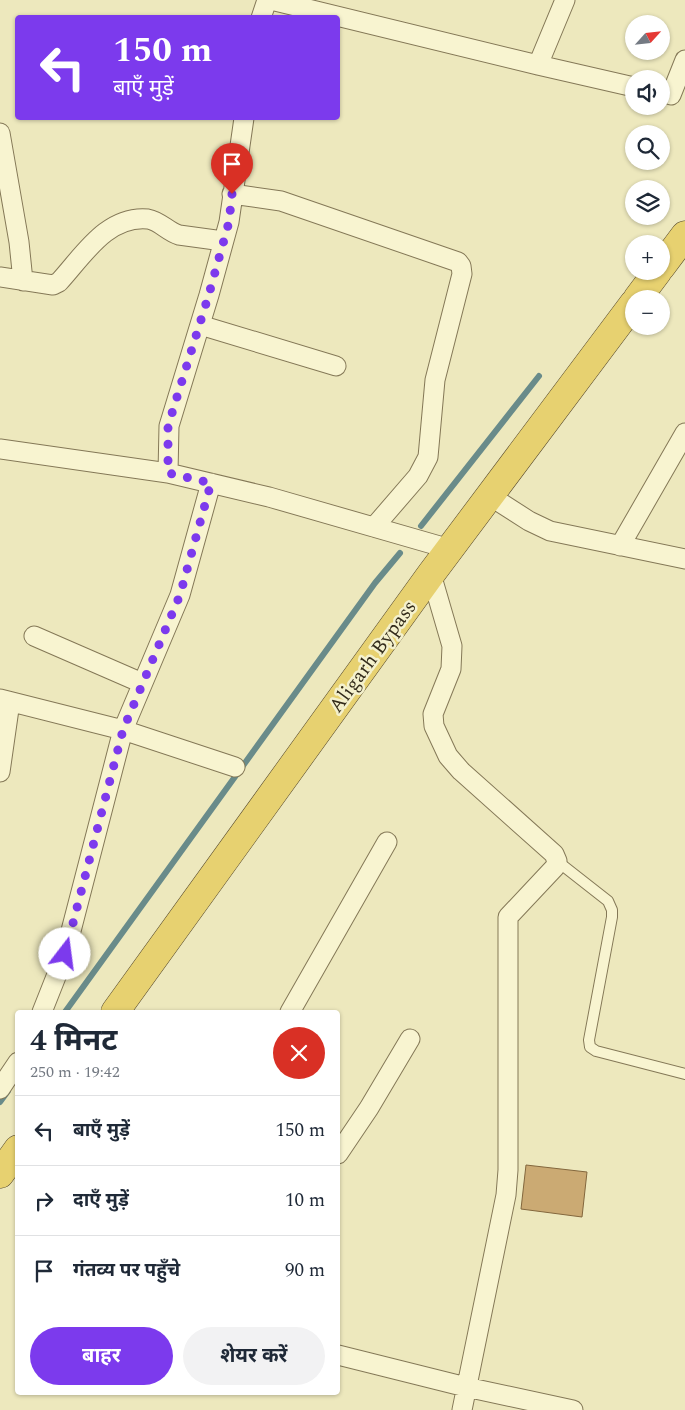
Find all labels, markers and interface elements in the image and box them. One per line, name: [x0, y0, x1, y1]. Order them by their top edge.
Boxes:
north arrow: [625, 15, 670, 60]
map controls: [625, 15, 670, 335]
text: 150 m: [113, 24, 212, 77]
icon: left: [30, 35, 95, 100]
button: sound: [625, 70, 670, 115]
text: बाएँ मुड़ें: [113, 72, 174, 105]
button: search: [625, 125, 670, 170]
pin: [211, 143, 253, 194]
icon: arrive: [218, 150, 246, 178]
button: layers: [625, 180, 670, 225]
button: +: [625, 235, 670, 280]
button: −: [625, 290, 670, 335]
street label: Aligarh Bypass: [322, 594, 424, 719]
position arrow: [38, 927, 90, 979]
text: 4 मिनट: [30, 1018, 117, 1064]
button: close: [273, 1027, 325, 1079]
text: 250 m · 19:42: [30, 1060, 120, 1084]
text: बाएँ मुड़ें: [73, 1116, 130, 1145]
text: 150 m: [275, 1116, 325, 1145]
icon: left: [30, 1117, 58, 1145]
text: दाएँ मुड़ें: [73, 1186, 129, 1215]
text: 10 m: [285, 1186, 325, 1215]
icon: right: [30, 1187, 58, 1215]
text: गंतव्य पर पहुँचे: [73, 1256, 180, 1285]
text: 90 m: [285, 1256, 325, 1285]
icon: arrive: [30, 1257, 58, 1285]
button: बाहर: [30, 1327, 173, 1385]
button: शेयर करें: [183, 1327, 325, 1385]

